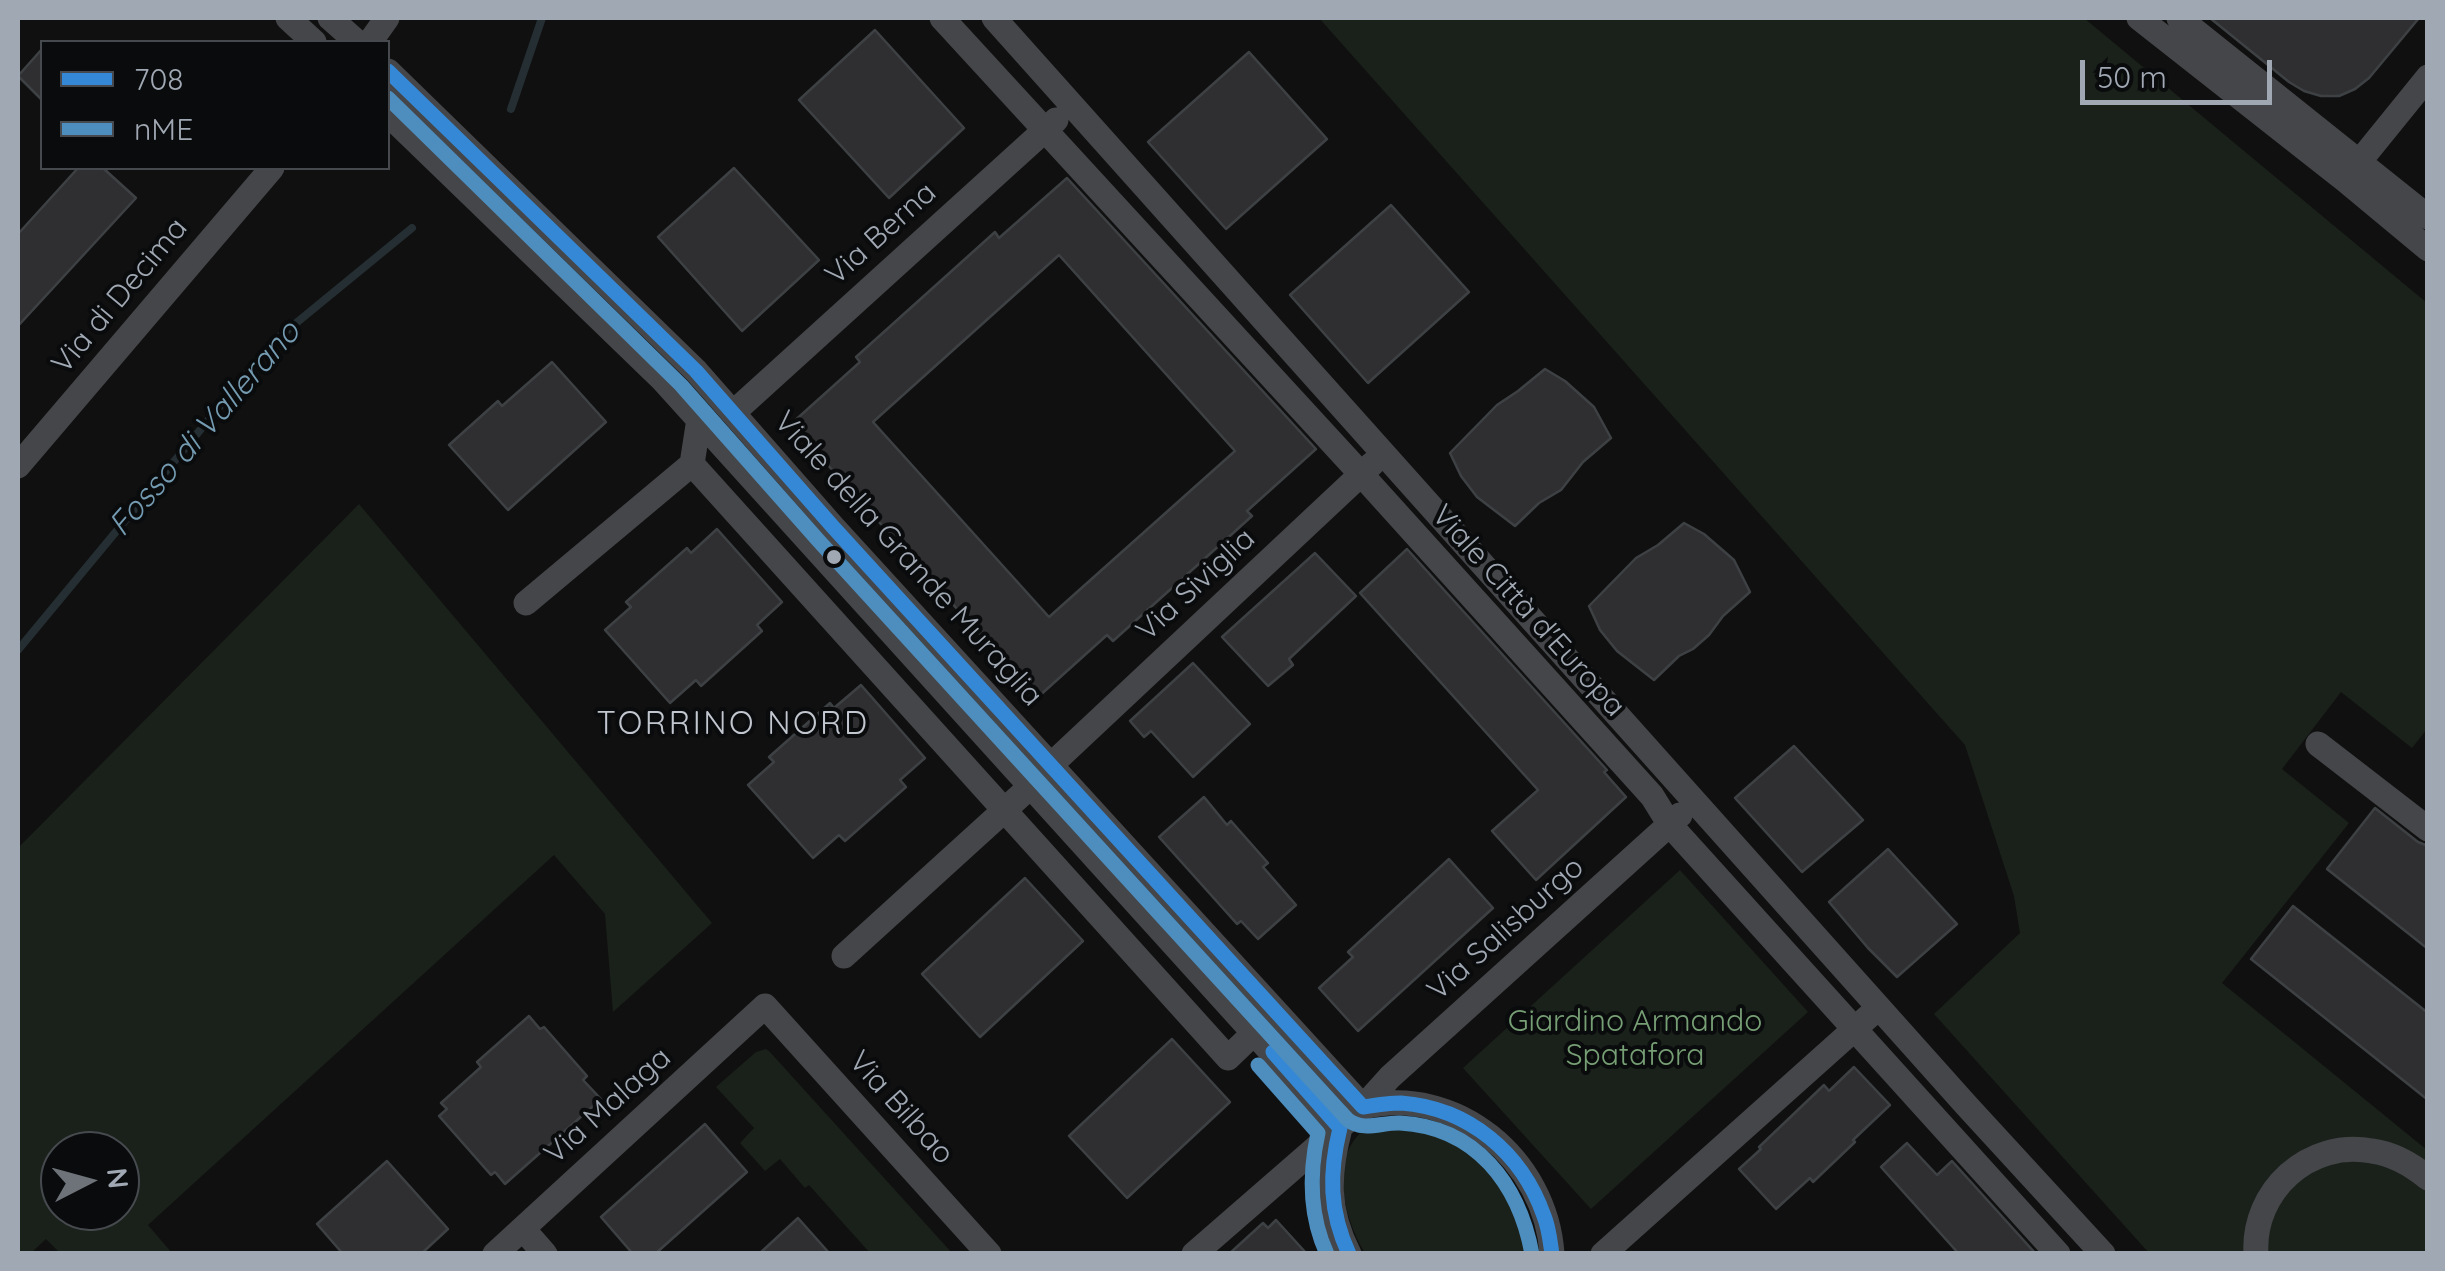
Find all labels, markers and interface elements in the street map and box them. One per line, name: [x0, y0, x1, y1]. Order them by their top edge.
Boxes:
legend: [40, 40, 390, 170]
scale bar: [2085, 40, 2278, 102]
text: 50 m: [2097, 58, 2167, 96]
text: 708: [134, 60, 183, 98]
text: nME: [134, 110, 193, 148]
street label: Via Berna: [818, 175, 944, 293]
street label: Via di Decima: [45, 211, 195, 381]
water label: Fosso di Vallerano: [101, 314, 309, 544]
street label: Viale della Grande Muraglia: [766, 404, 1050, 714]
street label: Viale Città d'Europa: [1424, 498, 1632, 724]
street label: Via Siviglia: [1129, 521, 1263, 649]
unlabelled marker: [824, 547, 844, 567]
district label: TORRINO NORD: [597, 705, 869, 743]
street label: Via Salisburgo: [1420, 849, 1592, 1009]
park label: Giardino Armando Spatafora: [1508, 1004, 1762, 1074]
street label: Via Malaga: [537, 1040, 679, 1172]
street label: Via Bilbao: [841, 1044, 961, 1172]
north arrow: [40, 1131, 140, 1231]
text: N: [100, 1166, 137, 1190]

